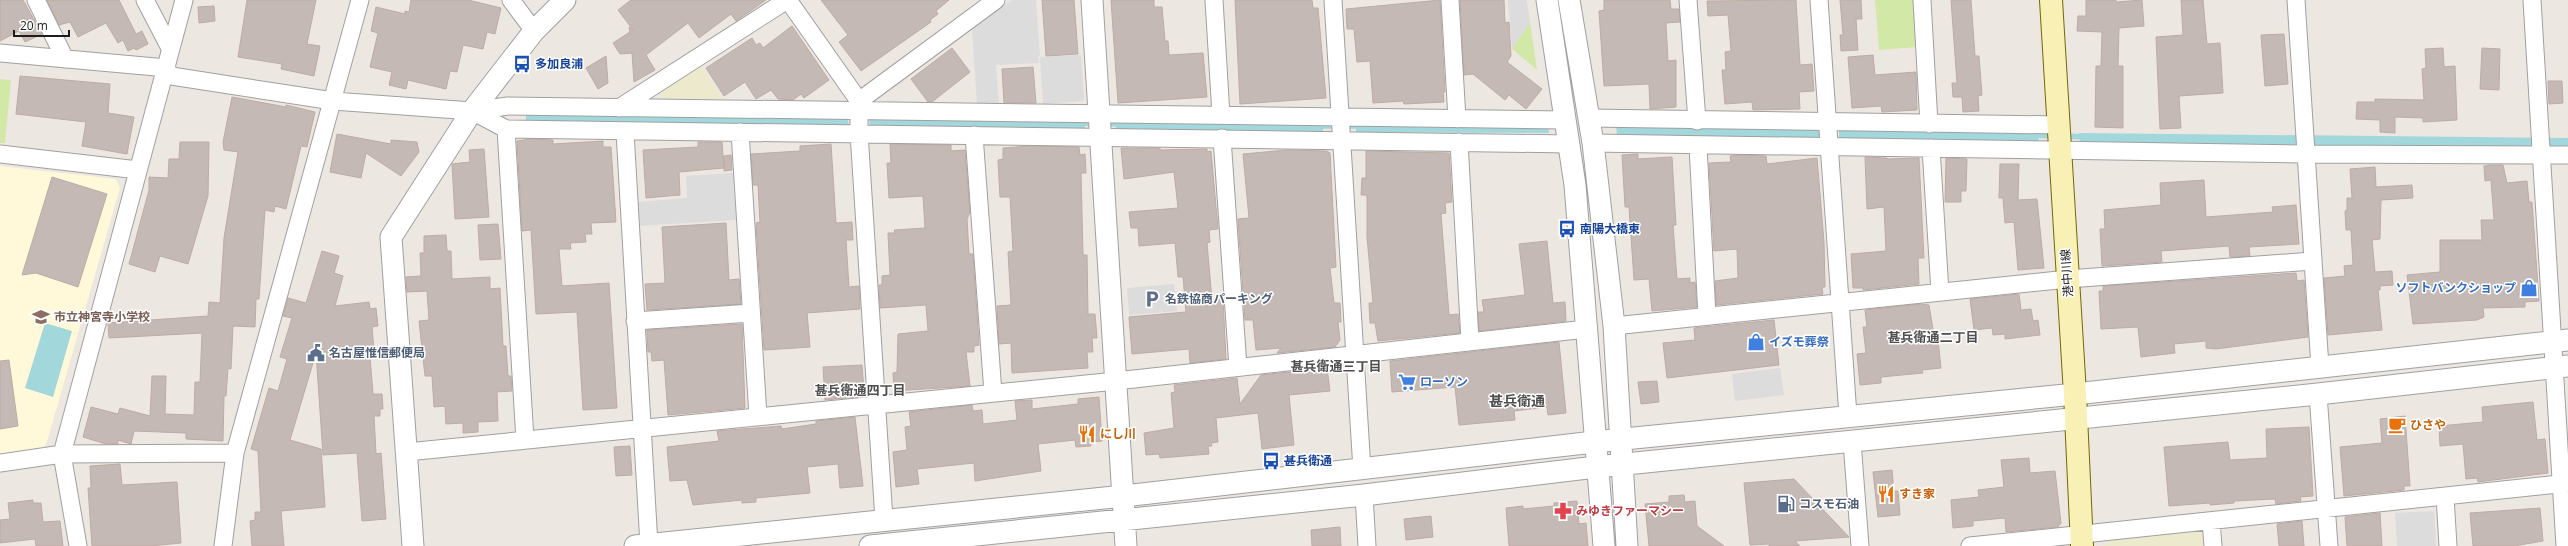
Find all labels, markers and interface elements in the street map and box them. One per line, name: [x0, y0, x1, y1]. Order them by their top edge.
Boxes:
scale bar: [14, 12, 69, 38]
text: 20 m: [20, 17, 48, 34]
bus stop icon: 多加良浦: [512, 54, 532, 74]
place label: 多加良浦: [535, 55, 583, 72]
bus stop icon: 南陽大橋東: [1557, 219, 1577, 239]
place label: 南陽大橋東: [1580, 220, 1640, 237]
street label: 港中川線: [2056, 248, 2077, 298]
shop icon: ソフトバンクショップ: [2519, 278, 2539, 298]
place label: ソフトバンクショップ: [2395, 279, 2516, 296]
parking icon: 名鉄協商パーキング: [1142, 289, 1162, 309]
place label: 名鉄協商パーキング: [1165, 290, 1273, 307]
school or university icon: 市立神宮寺小学校: [31, 307, 51, 327]
place label: 市立神宮寺小学校: [54, 308, 150, 325]
district label: 甚兵衛通二丁目: [1887, 328, 1979, 346]
shop icon: イズモ葬祭: [1746, 332, 1766, 352]
place label: イズモ葬祭: [1769, 333, 1829, 350]
public building icon: 名古屋惟信郵便局: [306, 343, 326, 363]
place label: 名古屋惟信郵便局: [329, 344, 425, 361]
district label: 甚兵衛通三丁目: [1290, 357, 1382, 375]
supermarket icon: ローソン: [1397, 372, 1417, 392]
place label: ローソン: [1420, 373, 1468, 390]
district label: 甚兵衛通四丁目: [814, 381, 906, 399]
district label: 甚兵衛通: [1489, 391, 1545, 410]
cafe icon: ひさや: [2387, 415, 2407, 435]
place label: ひさや: [2410, 416, 2446, 433]
restaurant icon: にし川: [1077, 424, 1097, 444]
place label: にし川: [1100, 425, 1136, 442]
bus stop icon: 甚兵衛通: [1261, 451, 1281, 471]
place label: 甚兵衛通: [1284, 452, 1332, 469]
restaurant icon: すき家: [1876, 484, 1896, 504]
place label: すき家: [1899, 485, 1935, 502]
fuel station icon: コスモ石油: [1776, 494, 1796, 514]
place label: コスモ石油: [1799, 495, 1859, 512]
pharmacy icon: みゆきファーマシー: [1553, 501, 1573, 521]
place label: みゆきファーマシー: [1576, 502, 1684, 519]

